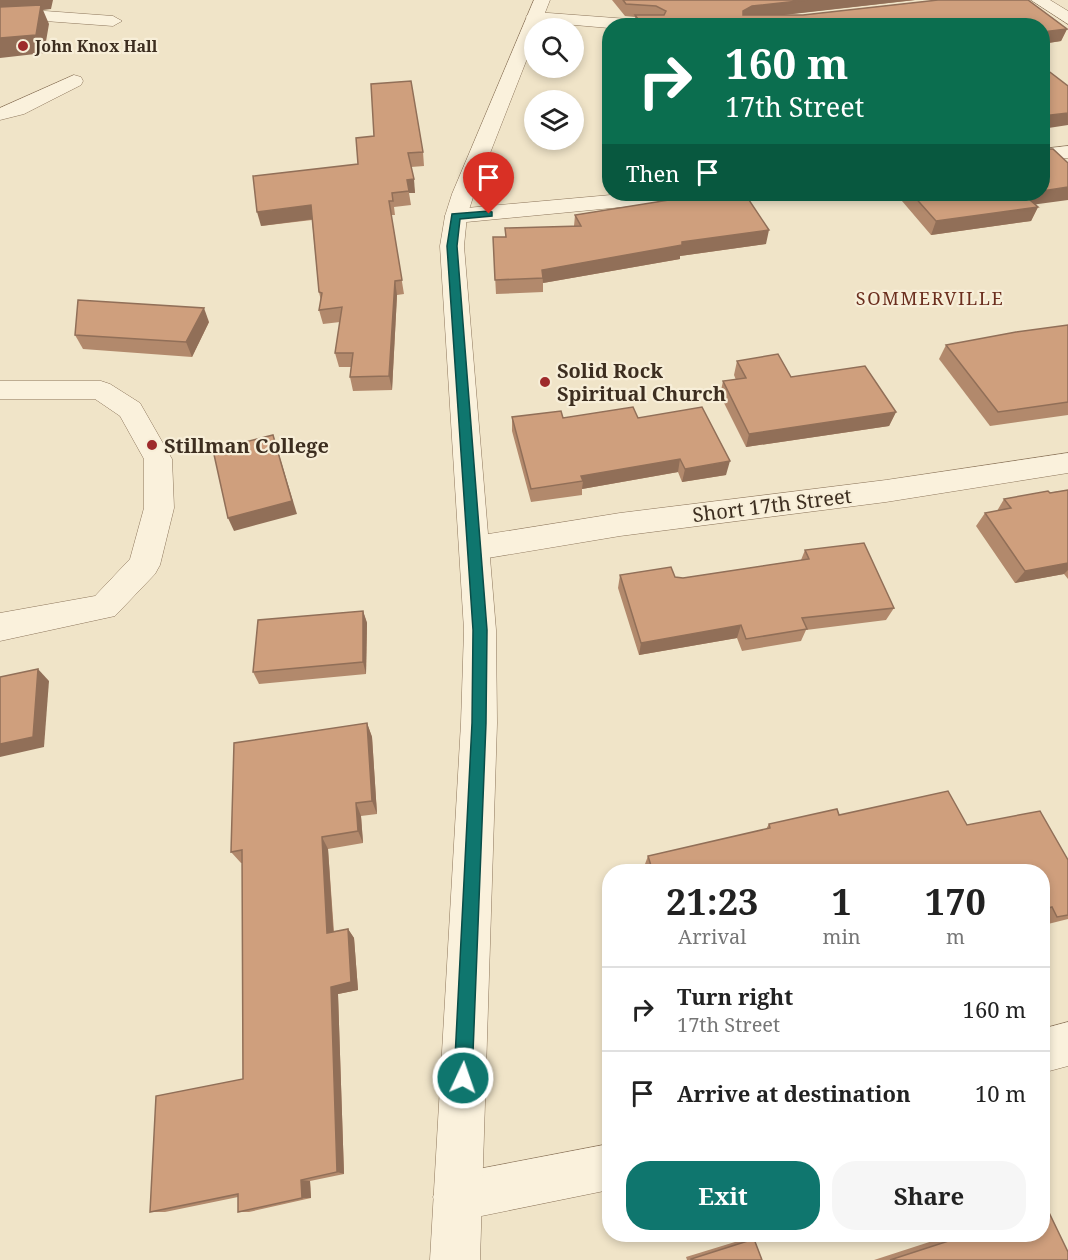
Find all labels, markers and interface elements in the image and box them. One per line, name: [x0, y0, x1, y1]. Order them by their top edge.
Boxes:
map controls: [524, 18, 584, 150]
button: search: [524, 18, 584, 78]
text: 160 m: [725, 34, 849, 91]
place label: John Knox Hall: [34, 35, 158, 57]
marker: John Knox Hall: [16, 39, 30, 53]
icon: right: [626, 42, 704, 120]
text: 17th Street: [725, 88, 864, 125]
button: layers: [524, 90, 584, 150]
pin: [463, 152, 514, 214]
icon: arrive: [691, 156, 724, 189]
text: Then: [626, 158, 679, 188]
icon: arrive: [472, 161, 505, 194]
district label: SOMMERVILLE: [856, 286, 1004, 310]
place label: Solid Rock Spiritual Church: [557, 357, 726, 407]
marker: Solid Rock Spiritual Church: [538, 375, 552, 389]
place label: Stillman College: [164, 432, 329, 459]
marker: Stillman College: [145, 438, 159, 452]
street label: Short 17th Street: [691, 482, 853, 528]
text: 21:23: [666, 877, 758, 926]
text: 1: [831, 877, 852, 926]
text: 170: [925, 877, 986, 926]
text: Arrival: [678, 923, 746, 950]
text: min: [823, 923, 861, 950]
text: m: [946, 923, 965, 950]
text: Turn right: [677, 981, 793, 1011]
icon: right: [626, 993, 659, 1026]
text: 160 m: [963, 994, 1026, 1024]
text: 17th Street: [677, 1011, 780, 1038]
position arrow: [431, 1046, 495, 1110]
icon: arrive: [626, 1077, 659, 1110]
text: Arrive at destination: [677, 1078, 911, 1108]
text: 10 m: [975, 1078, 1026, 1108]
button: Exit: [626, 1161, 820, 1230]
button: Share: [832, 1161, 1026, 1230]

